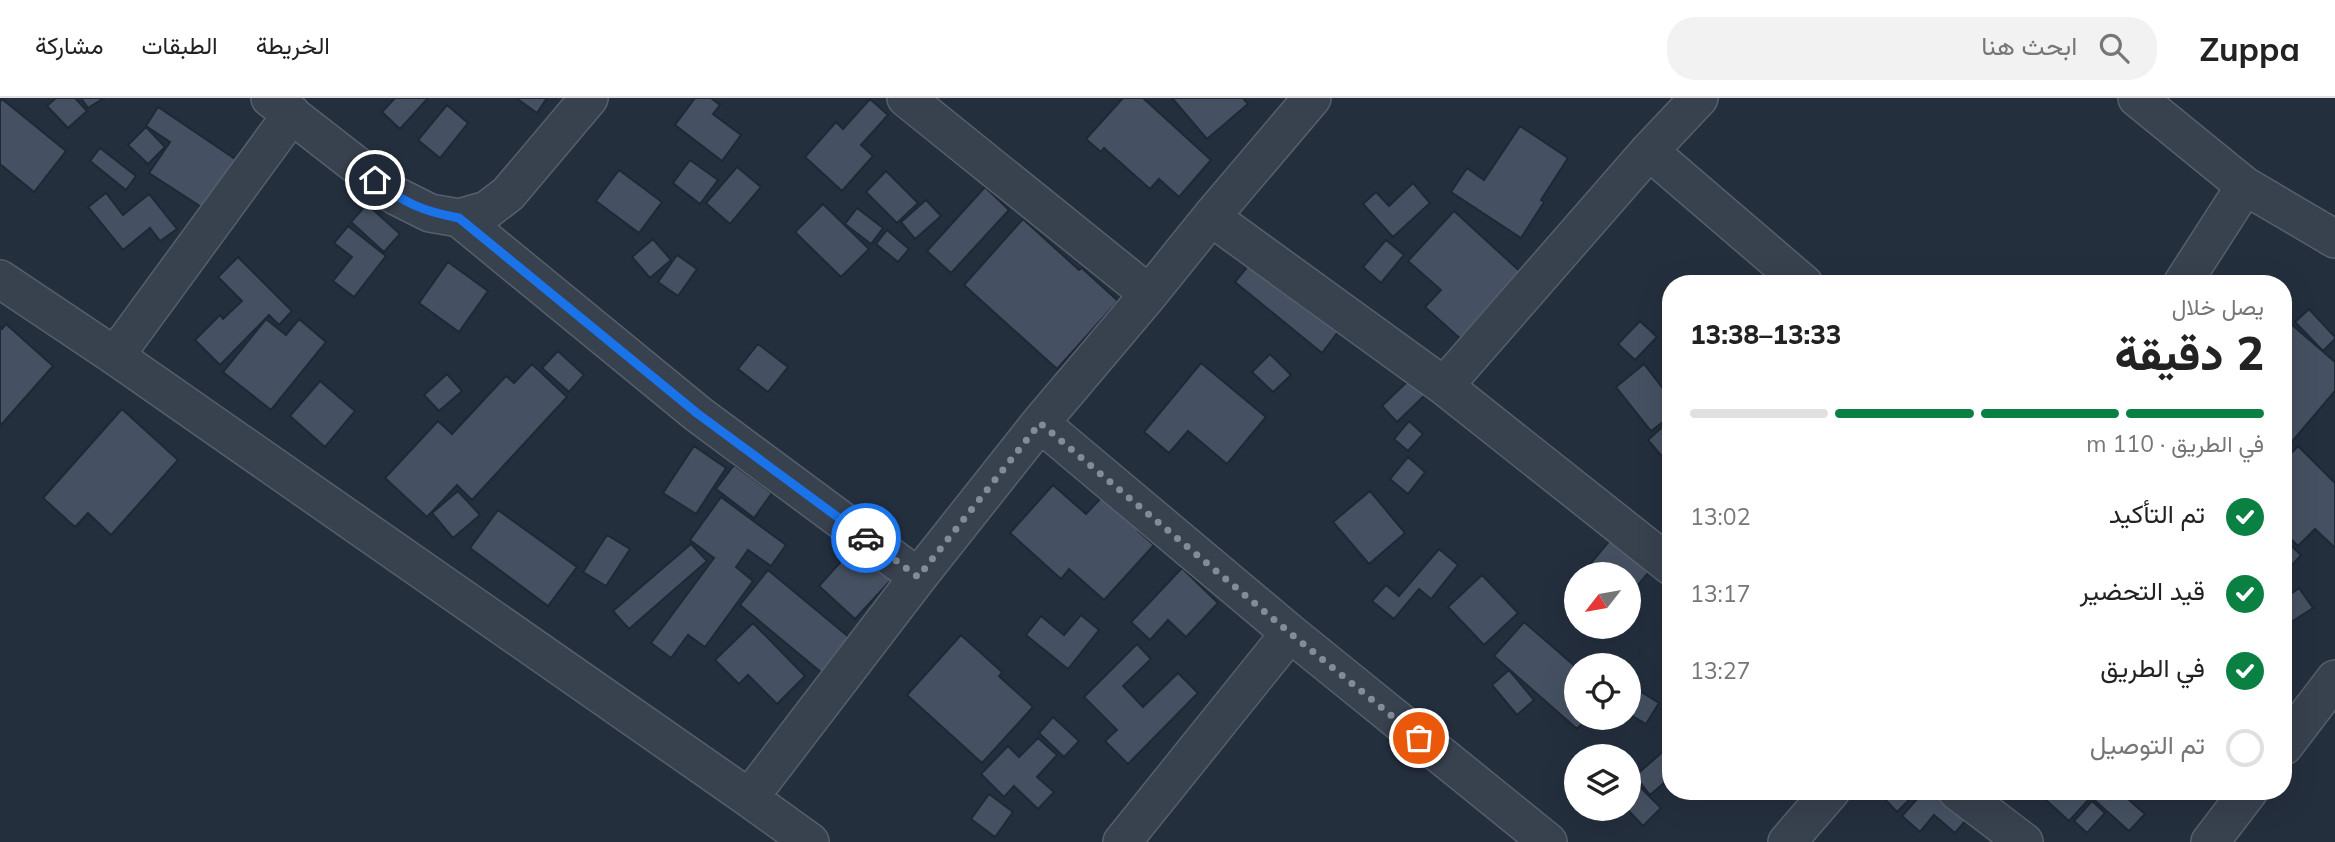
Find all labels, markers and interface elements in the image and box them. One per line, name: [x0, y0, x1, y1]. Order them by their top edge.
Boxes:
search box: [1667, 17, 2157, 80]
text: Zuppa: [2199, 28, 2300, 69]
text: ابحث هنا: [1981, 29, 2077, 62]
icon: search: [2095, 29, 2133, 67]
text: مشاركة: [35, 30, 103, 60]
text: الطبقات: [141, 30, 218, 60]
text: الخريطة: [256, 30, 330, 60]
pin: [345, 150, 405, 210]
icon: home: [356, 161, 394, 199]
text: يصل خلال: [2172, 292, 2264, 321]
text: 13:33–13:38: [1690, 318, 1841, 351]
text: 2 دقيقة: [2114, 324, 2264, 382]
text: في الطريق · 110 m: [2086, 429, 2264, 458]
text: تم التأكيد: [2109, 497, 2205, 530]
icon: check: [2226, 498, 2264, 536]
text: 13:02: [1690, 502, 1750, 531]
courier: [831, 503, 901, 573]
icon: car: [847, 519, 885, 557]
north arrow: [1564, 562, 1642, 639]
map controls: [1564, 562, 1641, 821]
text: قيد التحضير: [2080, 574, 2205, 607]
icon: check: [2226, 575, 2264, 613]
text: 13:17: [1690, 579, 1750, 608]
text: في الطريق: [2100, 651, 2205, 684]
icon: check: [2226, 652, 2264, 690]
button: locate: [1564, 653, 1641, 730]
text: 13:27: [1690, 656, 1750, 685]
pin: [1389, 708, 1449, 768]
icon: bag: [1400, 719, 1438, 757]
text: تم التوصيل: [2090, 728, 2205, 761]
button: layers: [1564, 744, 1641, 821]

